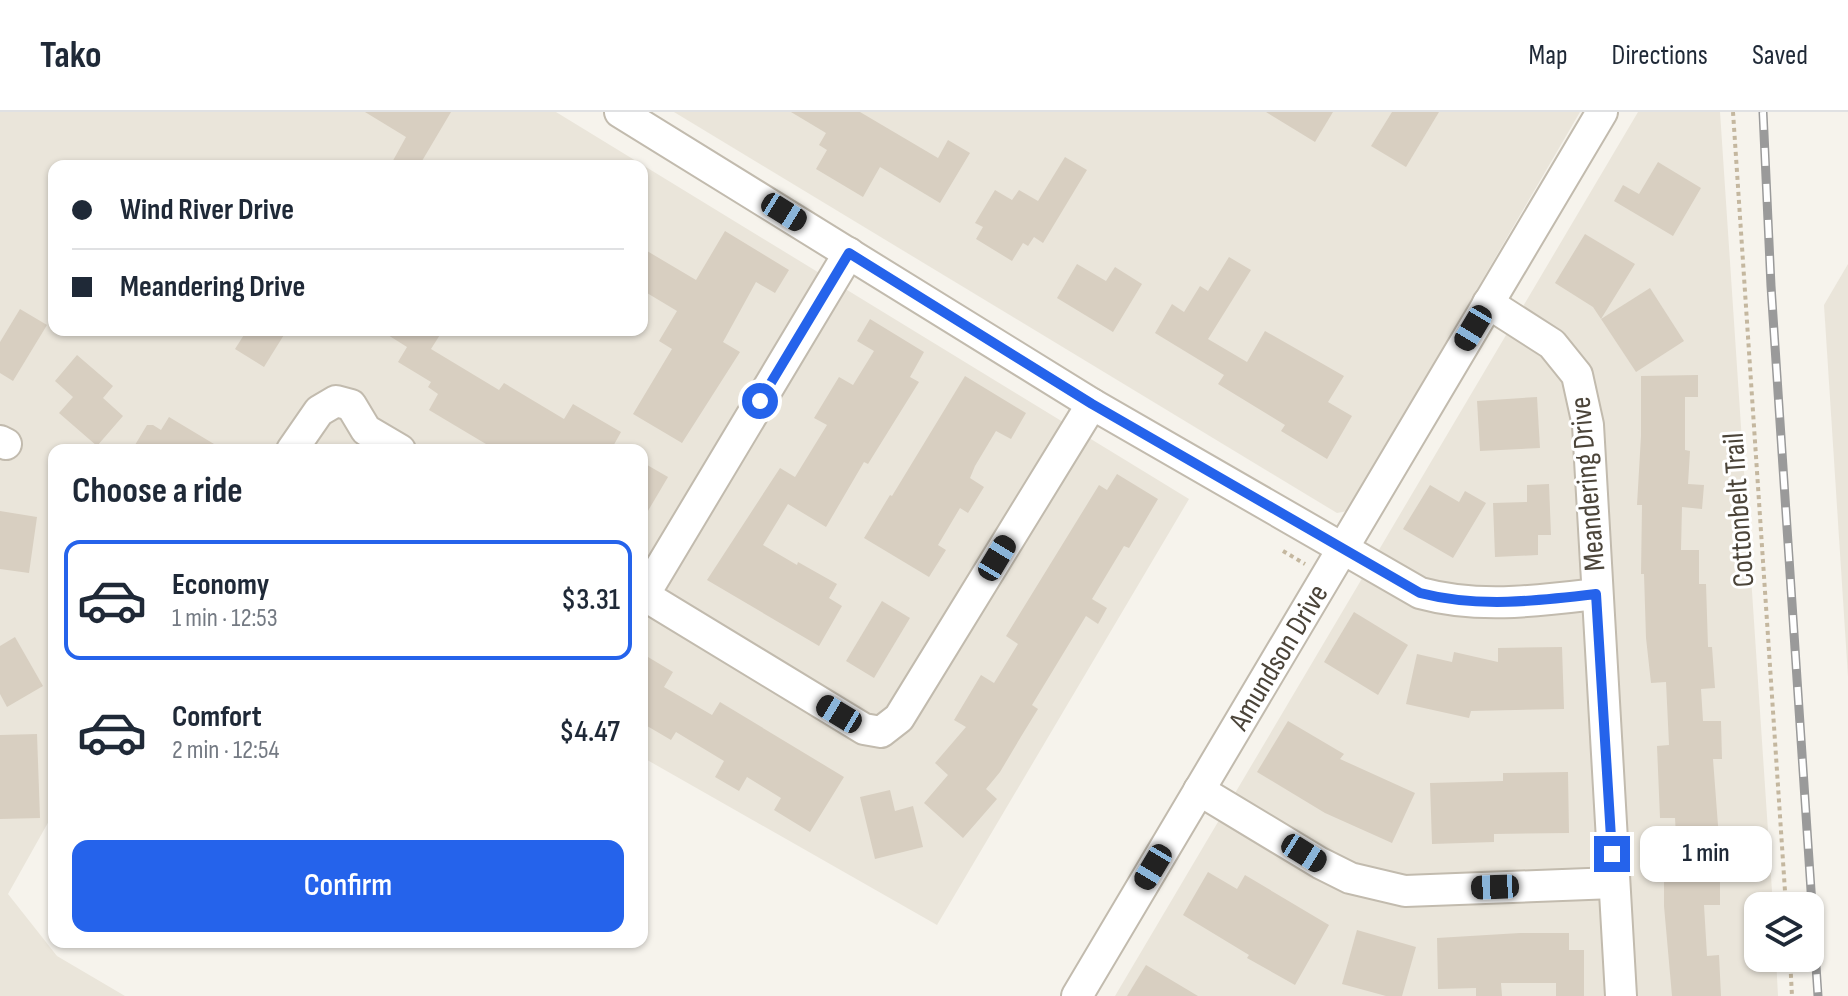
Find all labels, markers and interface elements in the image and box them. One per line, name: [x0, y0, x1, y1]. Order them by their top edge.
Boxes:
text: Tako: [40, 33, 102, 78]
text: Map: [1529, 39, 1568, 72]
text: Directions: [1612, 39, 1708, 72]
text: Saved: [1752, 39, 1808, 72]
car: [757, 189, 811, 235]
text: Wind River Drive: [120, 192, 294, 228]
text: Meandering Drive: [120, 269, 305, 305]
car: [1450, 301, 1496, 355]
route start: [742, 383, 778, 419]
street label: Meandering Drive: [1562, 395, 1614, 573]
street label: Cottonbelt Trail: [1716, 431, 1762, 588]
text: Choose a ride: [72, 470, 243, 513]
car: [974, 531, 1020, 585]
icon: car: [76, 564, 148, 636]
text: Economy: [172, 567, 269, 603]
street label: Amundson Drive: [1221, 578, 1336, 738]
text: $3.31: [561, 582, 620, 618]
text: 1 min · 12:53: [172, 603, 278, 634]
car: [812, 691, 866, 737]
icon: car: [76, 696, 148, 768]
text: Comfort: [172, 699, 262, 735]
text: $4.47: [559, 714, 620, 750]
text: 2 min · 12:54: [172, 735, 279, 766]
callout: 1 min: [1640, 826, 1772, 882]
car: [1277, 830, 1331, 876]
route end: [1594, 836, 1630, 872]
text: 1 min: [1682, 838, 1730, 869]
button: Confirm: [72, 840, 624, 932]
car: [1130, 840, 1176, 894]
car: [1471, 874, 1519, 900]
map controls: [1744, 892, 1824, 972]
button: layers: [1744, 892, 1824, 972]

